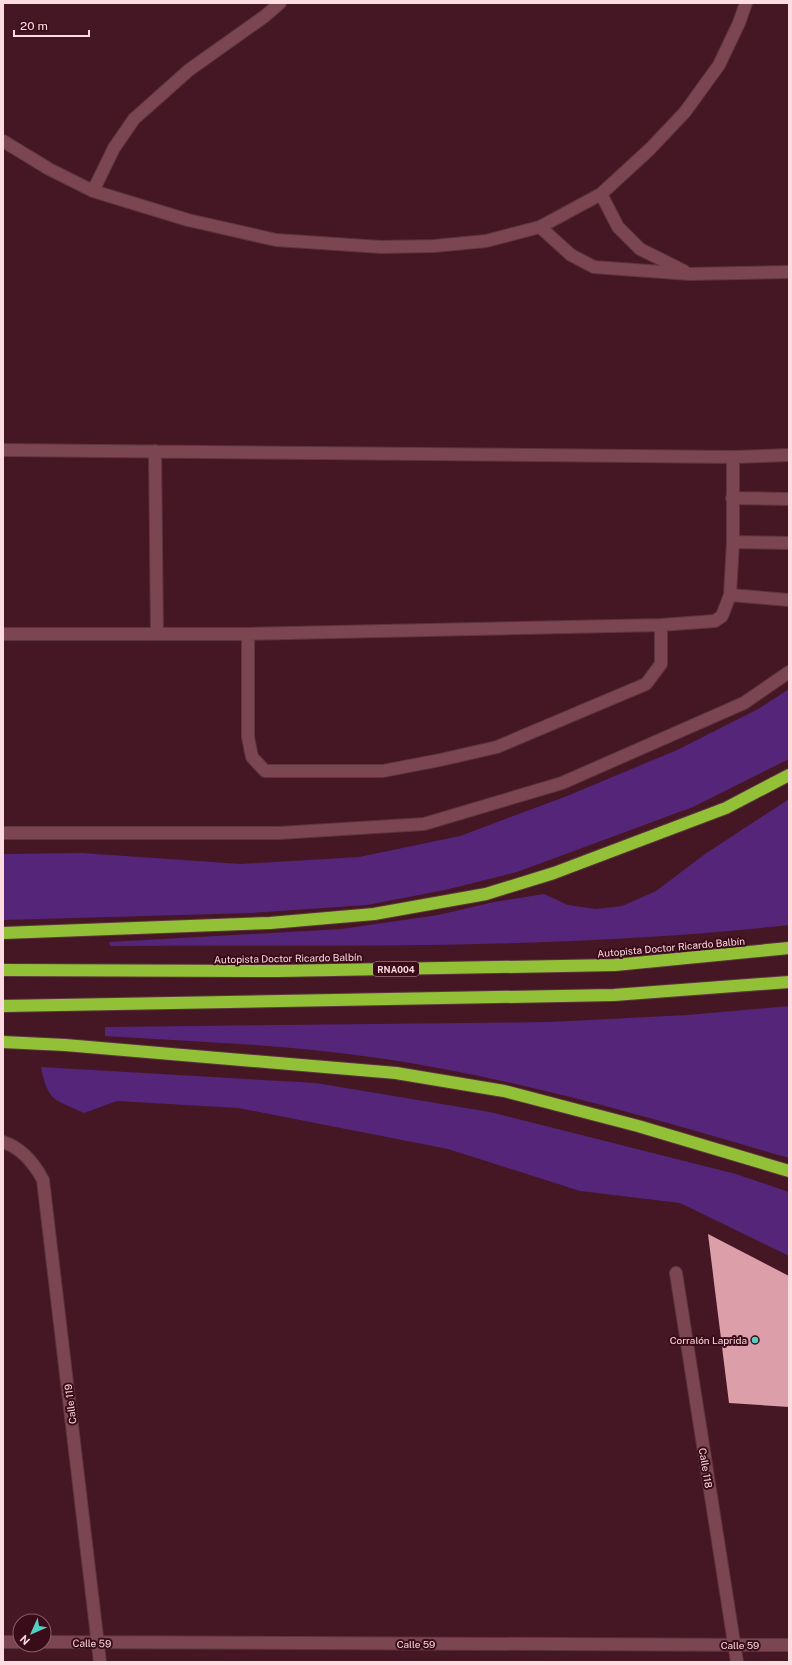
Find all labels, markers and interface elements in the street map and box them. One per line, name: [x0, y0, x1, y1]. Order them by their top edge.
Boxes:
scale bar: [14, 12, 89, 38]
text: 20 m: [20, 19, 48, 33]
street label: Autopista Doctor Ricardo Balbín: [597, 935, 746, 959]
street label: Autopista Doctor Ricardo Balbín: [214, 951, 362, 965]
road number: RNA004: [373, 962, 419, 976]
place label: Corralón Laprida: [670, 1334, 747, 1346]
marker: Corralón Laprida: [750, 1335, 760, 1345]
street label: Calle 119: [62, 1383, 78, 1425]
street label: Calle 118: [697, 1447, 715, 1489]
north arrow: [12, 1613, 52, 1653]
text: N: [18, 1633, 32, 1647]
street label: Calle 59: [73, 1637, 111, 1649]
street label: Calle 59: [397, 1638, 435, 1650]
street label: Calle 59: [721, 1639, 759, 1651]

